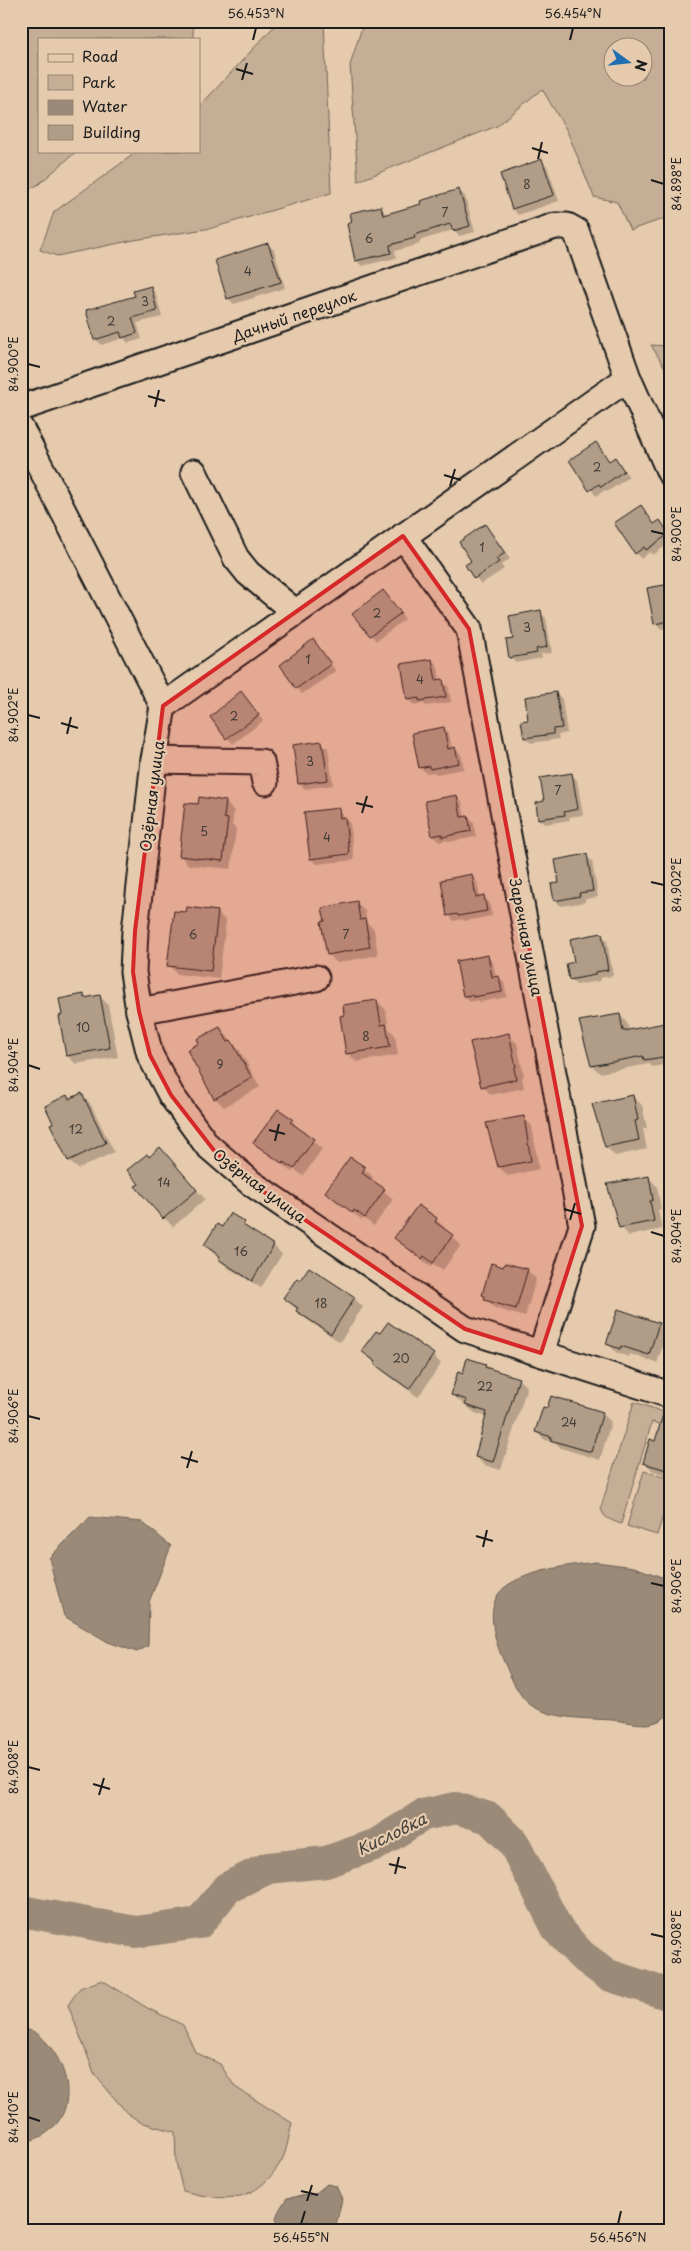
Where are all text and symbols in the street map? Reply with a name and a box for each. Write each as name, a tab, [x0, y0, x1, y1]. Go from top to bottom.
text: 56.453°N	[227, 4, 285, 22]
text: 56.454°N	[544, 4, 602, 22]
legend	[38, 38, 200, 152]
north arrow	[604, 38, 654, 88]
text: Road	[82, 44, 118, 67]
text: N	[629, 57, 653, 74]
text: Park	[82, 70, 116, 93]
text: Water	[82, 94, 127, 117]
text: Building	[82, 120, 141, 143]
text: 84.898°E	[667, 157, 685, 211]
house number: 8	[523, 175, 531, 193]
house number: 7	[442, 203, 449, 221]
house number: 6	[365, 229, 373, 247]
house number: 4	[244, 262, 252, 280]
street label: Дачный переулок	[228, 283, 359, 347]
house number: 3	[141, 292, 149, 310]
house number: 2	[107, 312, 115, 330]
text: 84.900°E	[4, 336, 22, 392]
house number: 2	[593, 458, 601, 476]
text: 84.900°E	[667, 506, 685, 562]
house number: 1	[479, 538, 485, 556]
house number: 2	[373, 604, 381, 622]
house number: 3	[523, 618, 531, 636]
house number: 1	[305, 650, 311, 668]
house number: 4	[416, 670, 424, 688]
text: 84.902°E	[4, 688, 22, 742]
house number: 2	[230, 707, 238, 725]
street label: Озёрная улица	[133, 738, 169, 853]
house number: 3	[306, 752, 314, 770]
house number: 7	[555, 781, 562, 799]
house number: 5	[200, 822, 208, 840]
house number: 4	[323, 828, 331, 846]
text: 84.902°E	[667, 858, 685, 912]
street label: Заречная улица	[504, 876, 550, 998]
house number: 6	[189, 925, 197, 943]
house number: 7	[343, 925, 350, 943]
house number: 10	[76, 1018, 90, 1036]
house number: 8	[362, 1027, 370, 1045]
text: 84.904°E	[4, 1038, 22, 1092]
house number: 9	[216, 1055, 224, 1073]
house number: 12	[69, 1120, 83, 1138]
street label: Озёрная улица	[208, 1142, 312, 1228]
house number: 14	[157, 1173, 171, 1191]
text: 84.904°E	[667, 1209, 685, 1263]
house number: 16	[234, 1242, 248, 1260]
house number: 18	[315, 1294, 327, 1312]
house number: 20	[392, 1349, 410, 1367]
house number: 22	[477, 1377, 493, 1395]
text: 84.906°E	[4, 1388, 22, 1444]
house number: 24	[561, 1413, 577, 1431]
text: 84.906°E	[667, 1558, 685, 1614]
text: 84.908°E	[4, 1740, 22, 1794]
water label: Кисловка	[352, 1805, 431, 1860]
text: 84.908°E	[667, 1910, 685, 1964]
text: 84.910°E	[4, 2091, 22, 2143]
text: 56.455°N	[273, 2228, 329, 2246]
text: 56.456°N	[589, 2228, 647, 2246]

